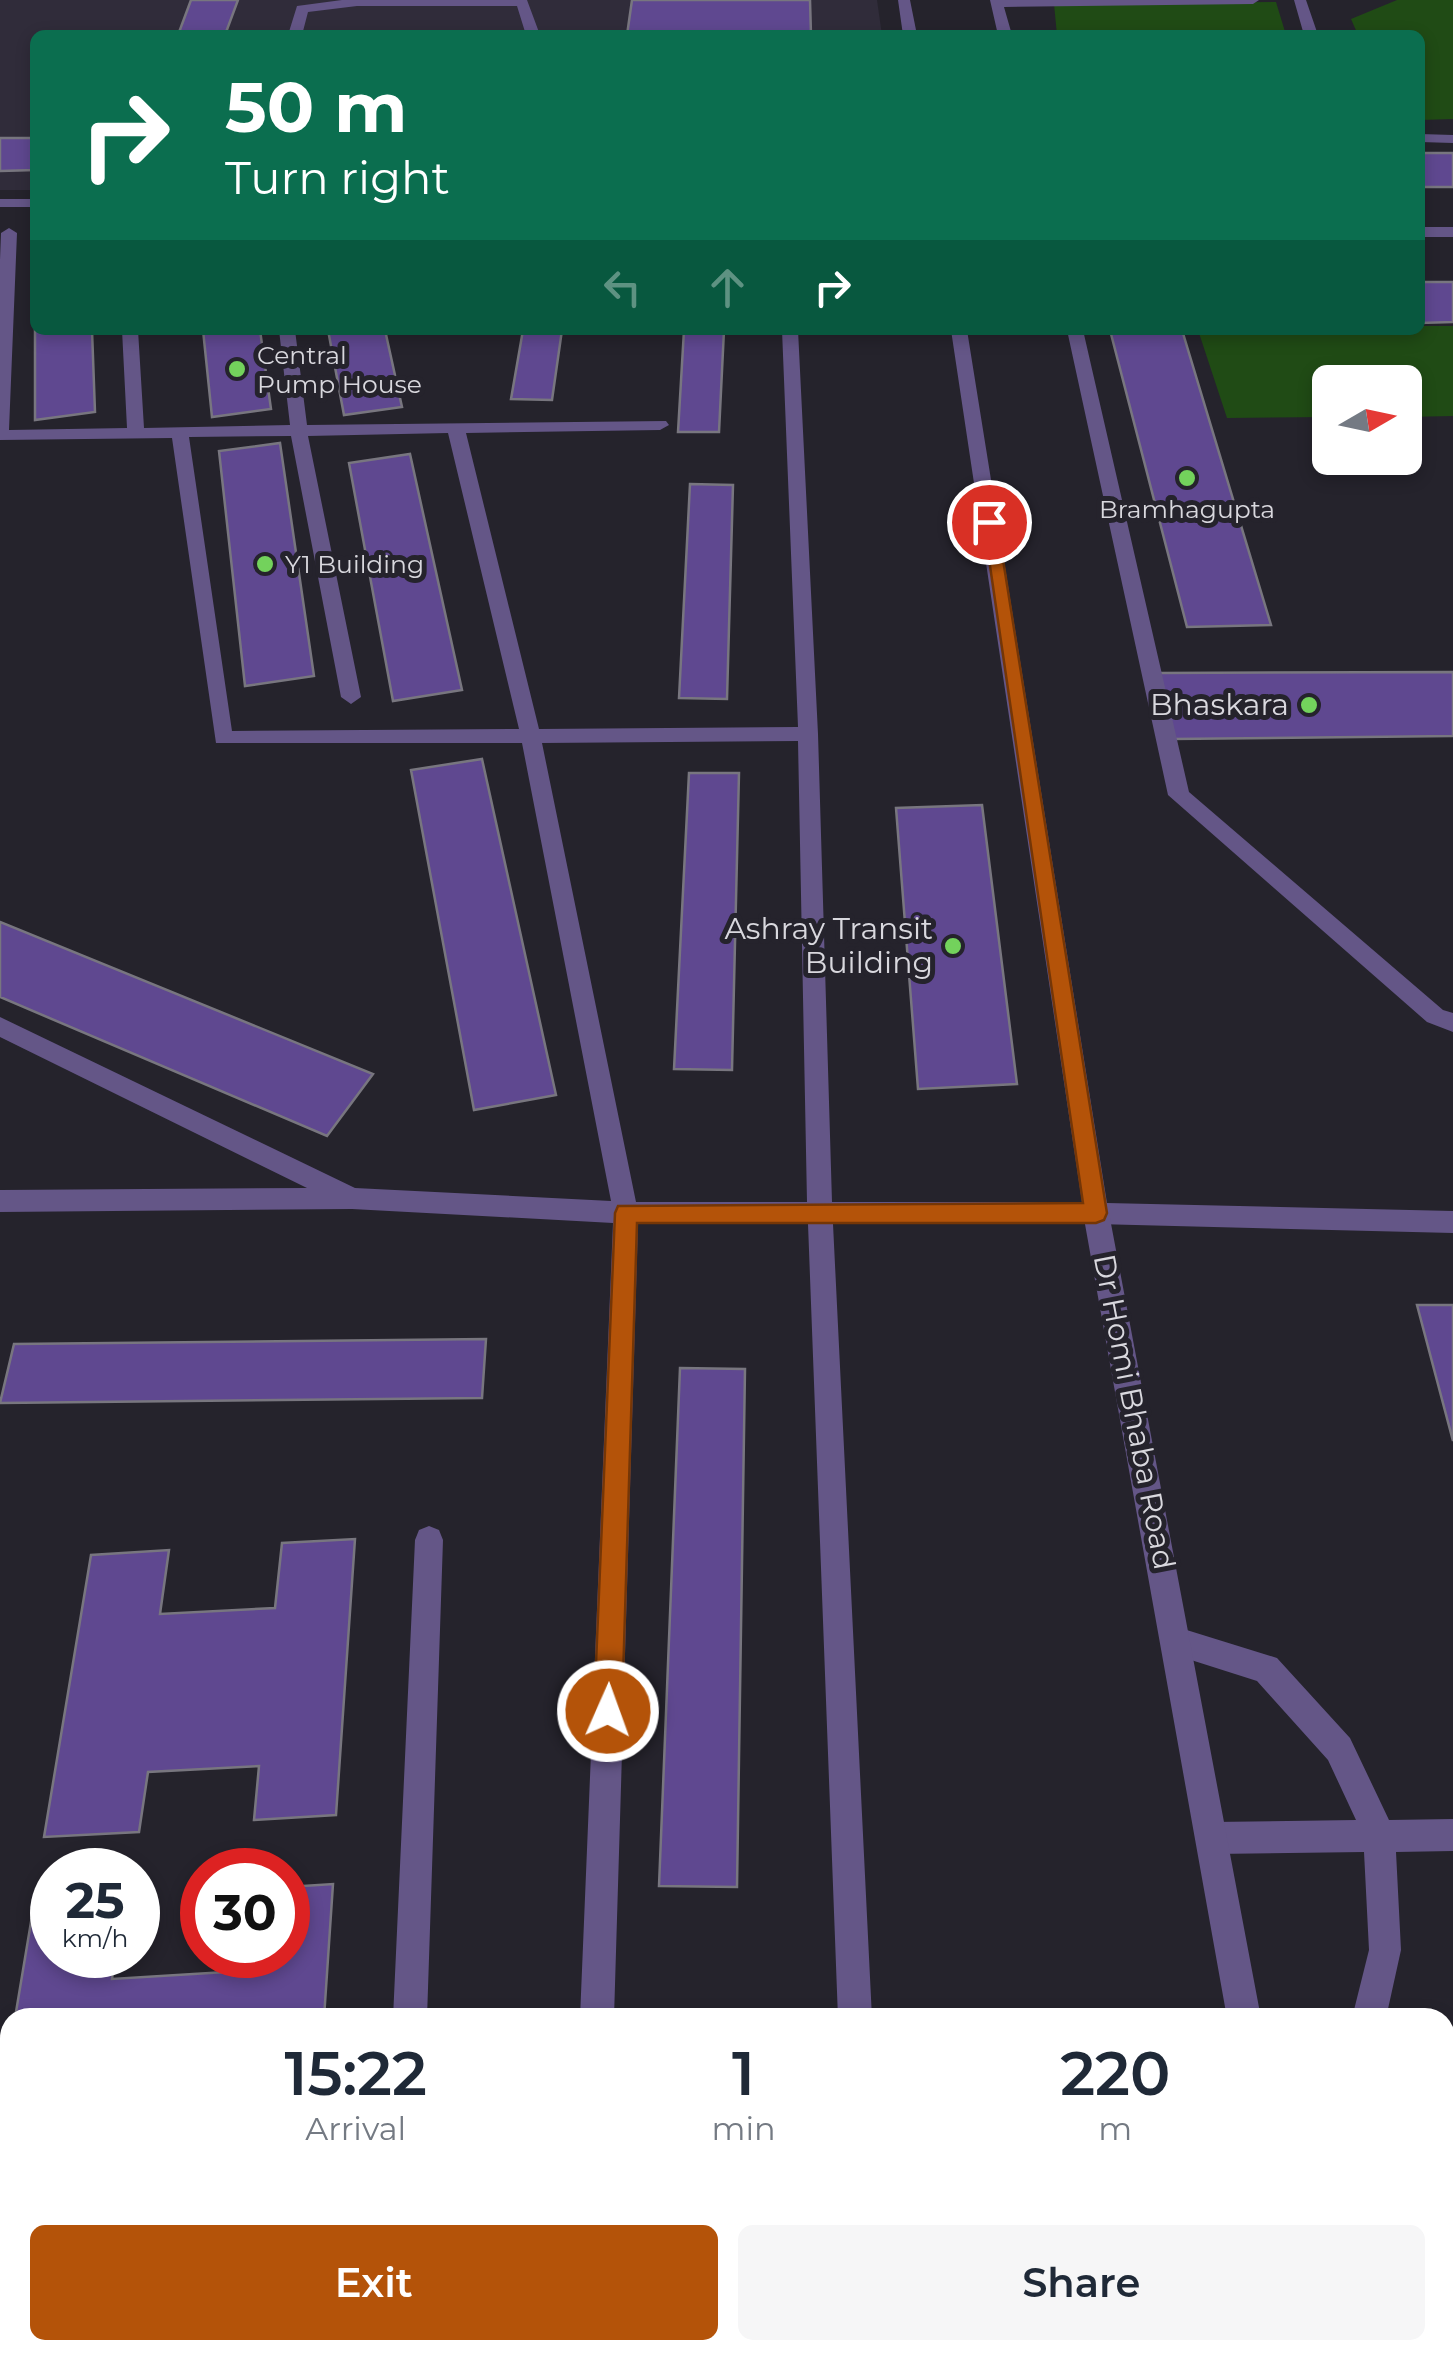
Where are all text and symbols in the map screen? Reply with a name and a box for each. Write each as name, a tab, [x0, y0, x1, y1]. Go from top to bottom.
text: 50 m	[225, 64, 407, 150]
icon: right	[60, 70, 190, 200]
text: Turn right	[225, 150, 450, 205]
icon: left	[595, 260, 650, 315]
icon: ahead	[700, 260, 755, 315]
icon: right	[805, 260, 860, 315]
place label: Central Pump House	[257, 340, 422, 399]
marker: Central Pump House	[226, 358, 248, 380]
north arrow	[1312, 365, 1422, 475]
map controls	[1312, 365, 1422, 475]
marker: Bramhagupta	[1176, 467, 1198, 489]
pin	[947, 480, 1032, 565]
place label: Bramhagupta	[1099, 494, 1275, 524]
icon: arrive	[962, 495, 1017, 550]
place label: Y1 Building	[285, 549, 424, 579]
marker: Y1 Building	[254, 553, 276, 575]
place label: Bhaskara	[1150, 686, 1289, 723]
marker: Bhaskara	[1298, 694, 1320, 716]
place label: Ashray Transit Building	[724, 910, 933, 981]
marker: Ashray Transit Building	[942, 935, 964, 957]
street label: Dr Homi Bhaba Road	[1086, 1251, 1183, 1573]
position arrow	[556, 1659, 660, 1763]
speed limit sign: 30	[180, 1848, 310, 1978]
text: 25	[65, 1870, 125, 1931]
text: km/h	[62, 1923, 128, 1953]
text: 15:22	[285, 2037, 427, 2110]
text: 1	[732, 2037, 755, 2110]
text: 220	[1060, 2037, 1170, 2110]
text: Arrival	[305, 2109, 406, 2148]
text: min	[711, 2109, 776, 2148]
text: m	[1098, 2109, 1132, 2148]
button: Exit	[30, 2225, 718, 2340]
button: Share	[738, 2225, 1425, 2340]

